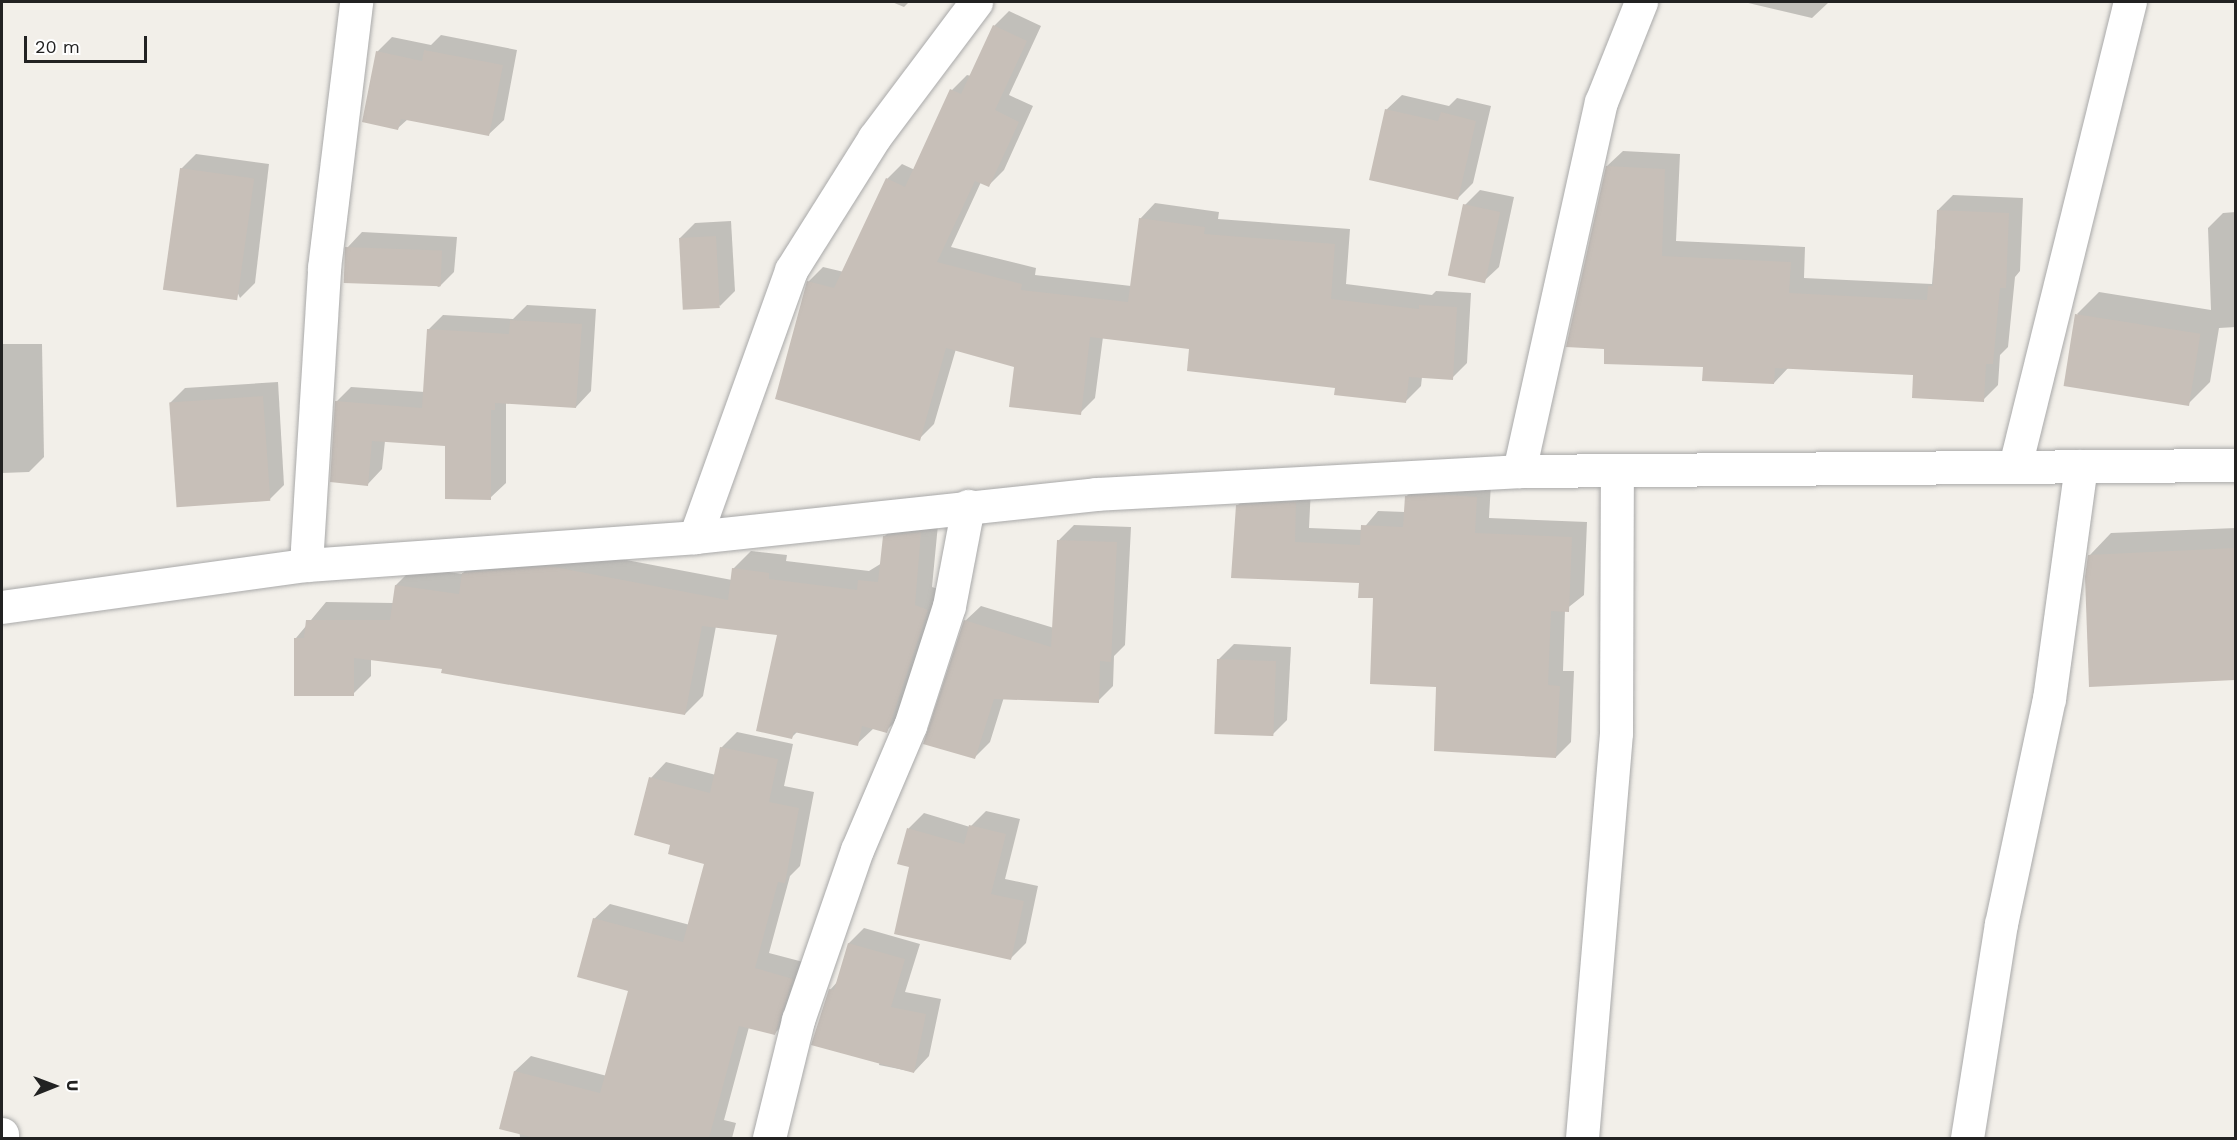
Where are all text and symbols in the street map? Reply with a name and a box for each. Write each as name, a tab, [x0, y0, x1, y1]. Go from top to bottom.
scale bar	[27, 24, 150, 62]
text: 20 m	[35, 36, 80, 57]
north arrow	[24, 1056, 84, 1116]
text: U	[63, 1080, 82, 1092]

